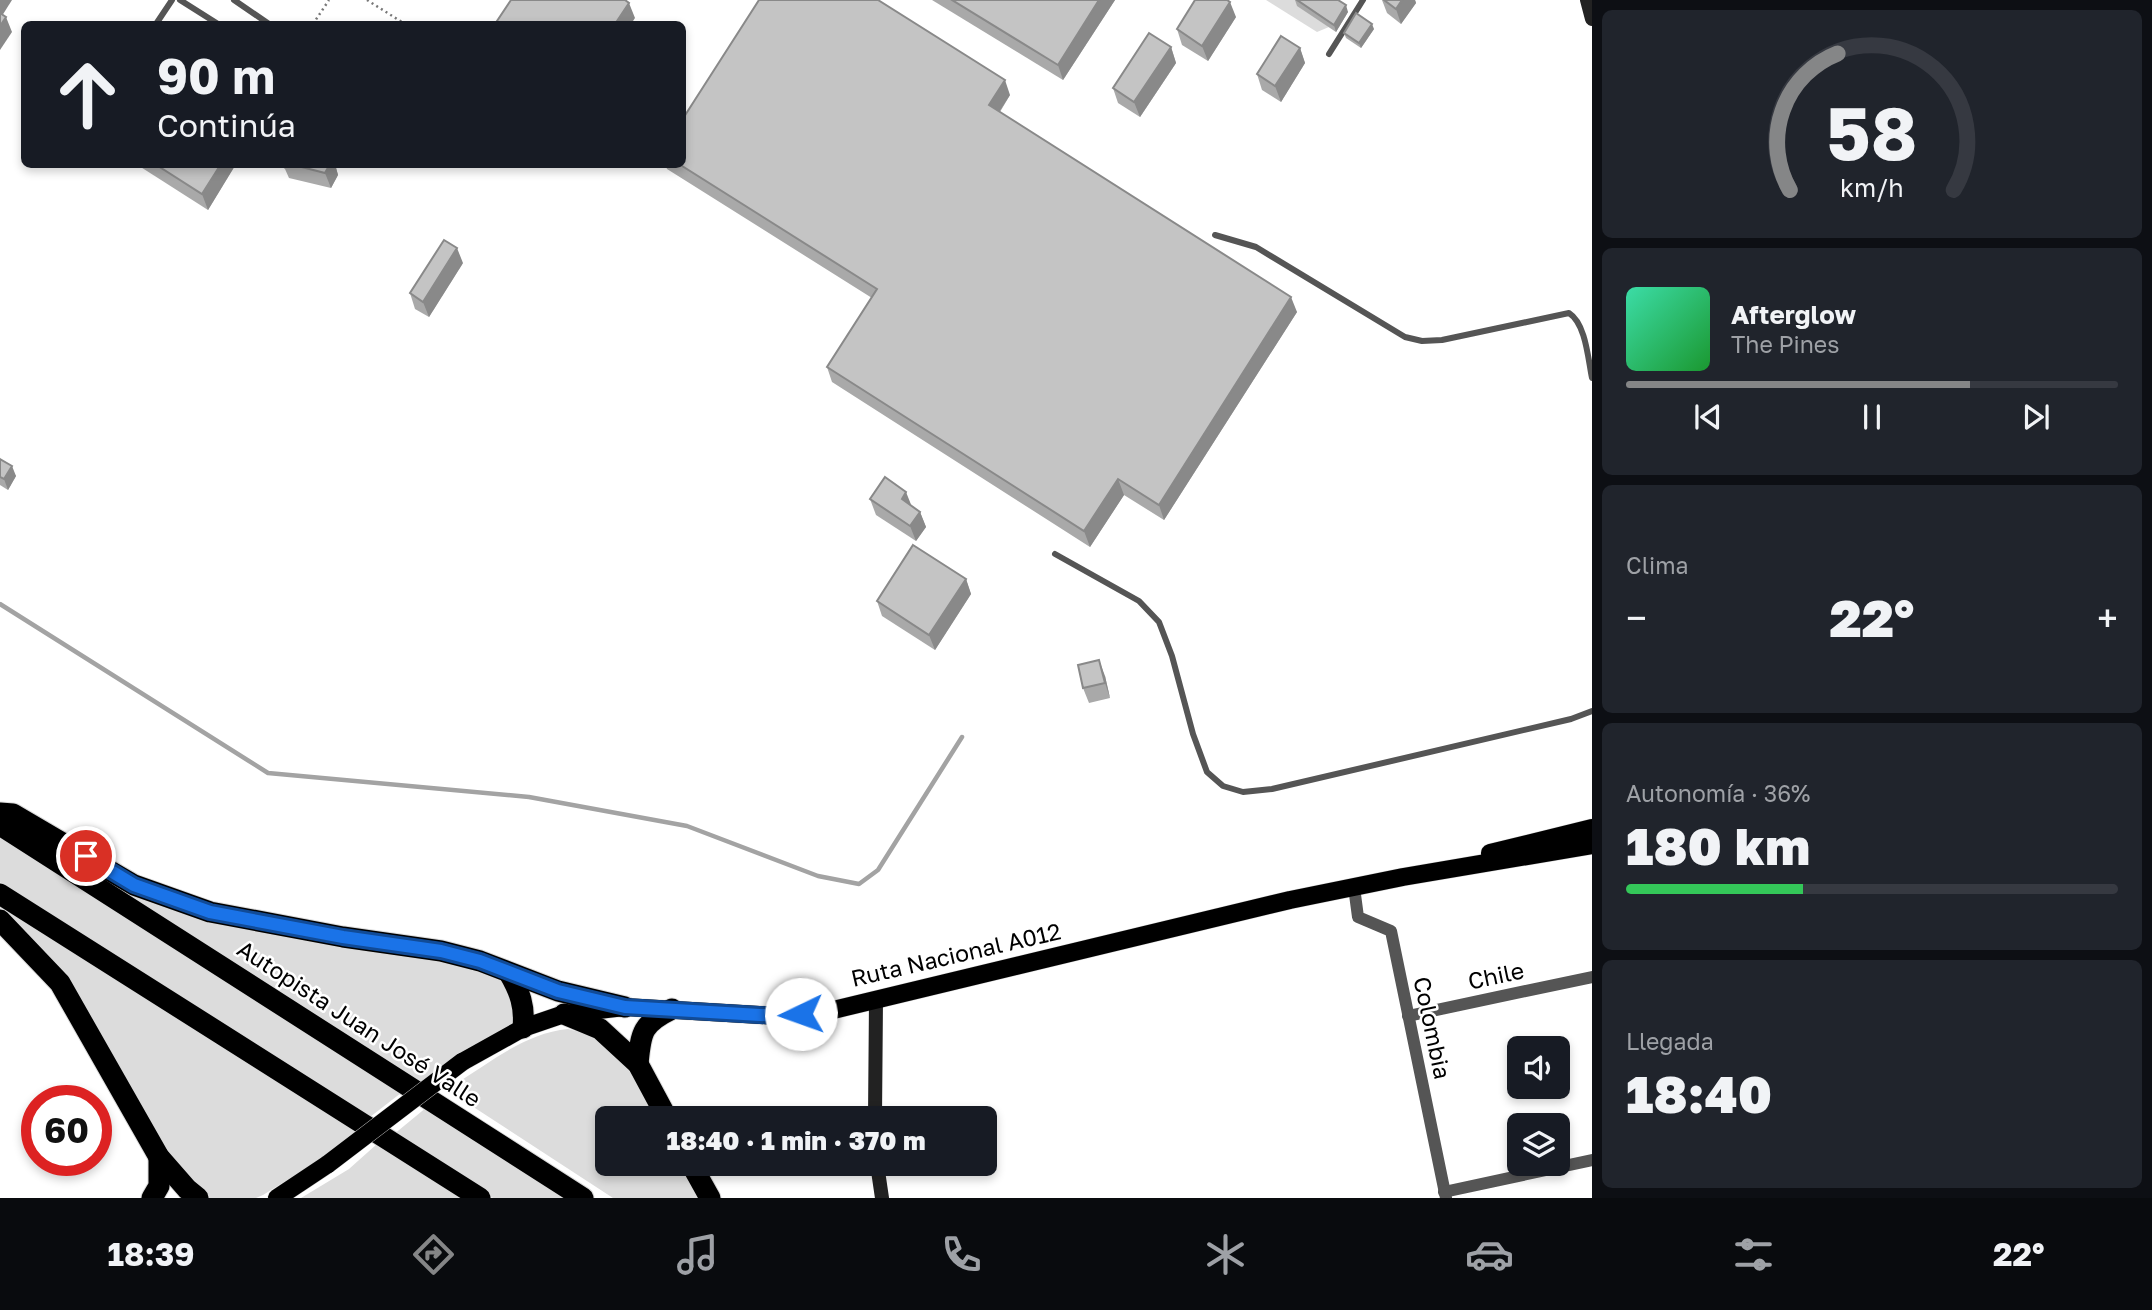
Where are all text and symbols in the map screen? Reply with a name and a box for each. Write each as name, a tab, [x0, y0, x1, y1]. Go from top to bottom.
text: 90 m	[157, 46, 275, 105]
icon: ahead	[42, 49, 133, 140]
text: 58	[1827, 89, 1918, 176]
text: Continúa	[157, 106, 296, 144]
text: km/h	[1840, 172, 1904, 203]
text: Afterglow	[1731, 299, 1856, 330]
text: The Pines	[1731, 330, 1839, 358]
icon: previous	[1689, 398, 1727, 436]
icon: pause	[1853, 398, 1891, 436]
icon: next	[2017, 398, 2055, 436]
text: Clima	[1626, 551, 1689, 579]
text: 22°	[1830, 586, 1914, 648]
text: −	[1626, 595, 1647, 640]
text: +	[2097, 595, 2118, 640]
text: Autonomía · 36%	[1626, 779, 1810, 807]
text: 180 km	[1626, 814, 1810, 876]
pin	[56, 826, 116, 886]
icon: arrive	[67, 837, 105, 875]
street label: Ruta Nacional A012	[848, 916, 1063, 992]
street label: Autopista Juan José Valle	[233, 934, 487, 1112]
street label: Chile	[1465, 955, 1526, 995]
street label: Colombia	[1408, 974, 1457, 1082]
position arrow	[764, 977, 838, 1051]
text: Llegada	[1626, 1027, 1714, 1055]
map controls	[1507, 1036, 1570, 1176]
button: sound	[1507, 1036, 1570, 1099]
text: 18:40	[1626, 1062, 1772, 1124]
speed limit sign: 60	[21, 1085, 112, 1176]
button: layers	[1507, 1113, 1570, 1176]
text: 18:40 · 1 min · 370 m	[666, 1125, 926, 1156]
icon: directions	[409, 1230, 458, 1279]
icon: music	[673, 1230, 722, 1279]
icon: phone	[937, 1230, 986, 1279]
icon: climate	[1201, 1230, 1250, 1279]
icon: car	[1465, 1230, 1514, 1279]
icon: filters	[1729, 1230, 1778, 1279]
text: 18:39	[107, 1235, 195, 1273]
text: 22°	[1993, 1235, 2044, 1273]

